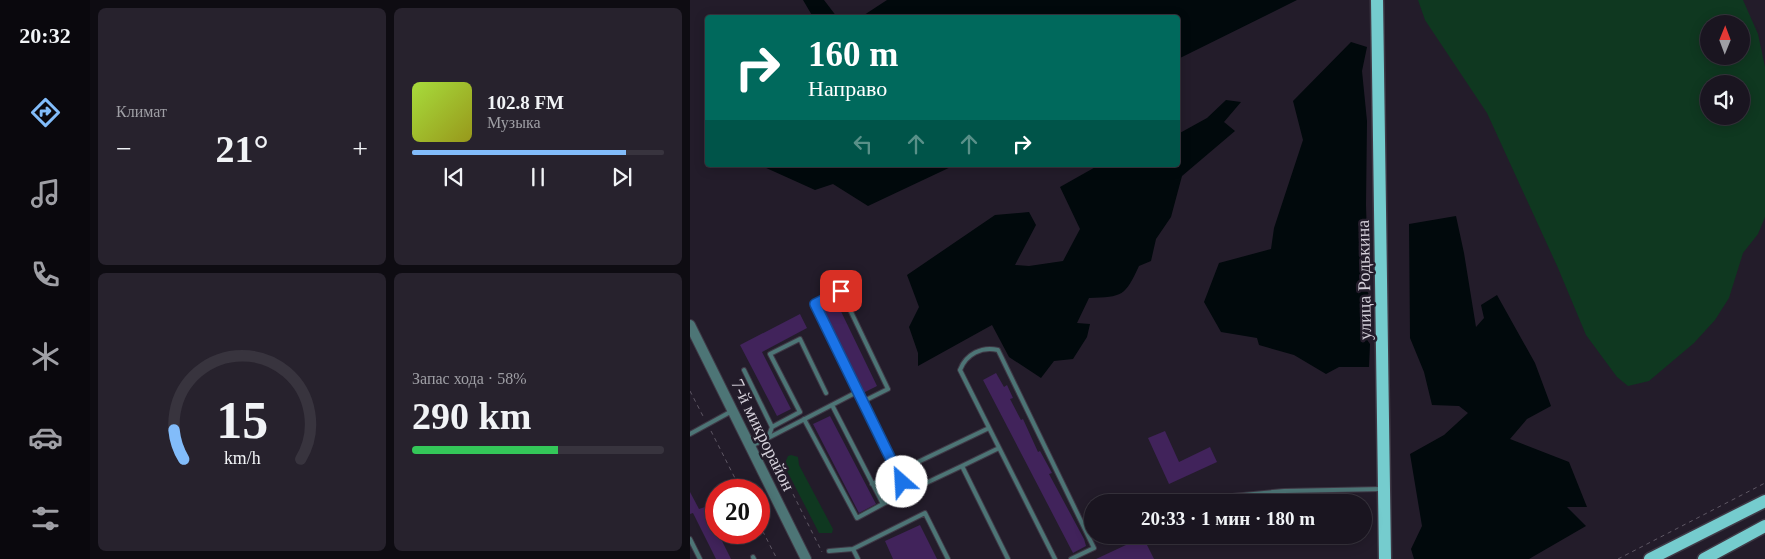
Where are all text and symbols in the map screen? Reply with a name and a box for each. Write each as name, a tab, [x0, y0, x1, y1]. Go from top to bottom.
north arrow	[1700, 15, 1750, 65]
map controls	[1700, 15, 1750, 125]
text: 20:32	[19, 23, 71, 48]
icon: right	[725, 35, 790, 100]
text: 160 m	[808, 35, 898, 74]
button: sound	[1700, 75, 1750, 125]
text: Направо	[808, 76, 887, 101]
text: 102.8 FM	[487, 92, 564, 113]
icon: directions	[28, 95, 63, 130]
text: Климат	[116, 103, 167, 120]
text: Музыка	[487, 114, 541, 131]
text: 21°	[215, 128, 269, 170]
icon: left	[849, 130, 877, 158]
icon: ahead	[902, 130, 930, 158]
icon: ahead	[955, 130, 983, 158]
icon: right	[1008, 130, 1036, 158]
text: −	[116, 133, 132, 164]
text: +	[352, 133, 368, 164]
icon: previous	[440, 163, 468, 191]
icon: pause	[524, 163, 552, 191]
icon: next	[608, 163, 636, 191]
icon: music	[28, 176, 63, 211]
street label: улица Родькина	[1353, 220, 1375, 340]
icon: phone	[28, 257, 63, 292]
pin	[820, 270, 862, 312]
icon: arrive	[827, 277, 855, 305]
icon: climate	[28, 339, 63, 374]
text: Запас хода · 58%	[412, 370, 527, 387]
street label: 7-й микрорайон	[727, 376, 799, 495]
text: 15	[216, 392, 268, 449]
text: 290 km	[412, 395, 531, 437]
icon: car	[28, 420, 63, 455]
text: km/h	[224, 448, 260, 468]
position arrow	[875, 455, 927, 507]
speed limit sign: 20	[705, 479, 770, 544]
icon: filters	[28, 501, 63, 536]
text: 20:33 · 1 мин · 180 m	[1141, 508, 1315, 529]

